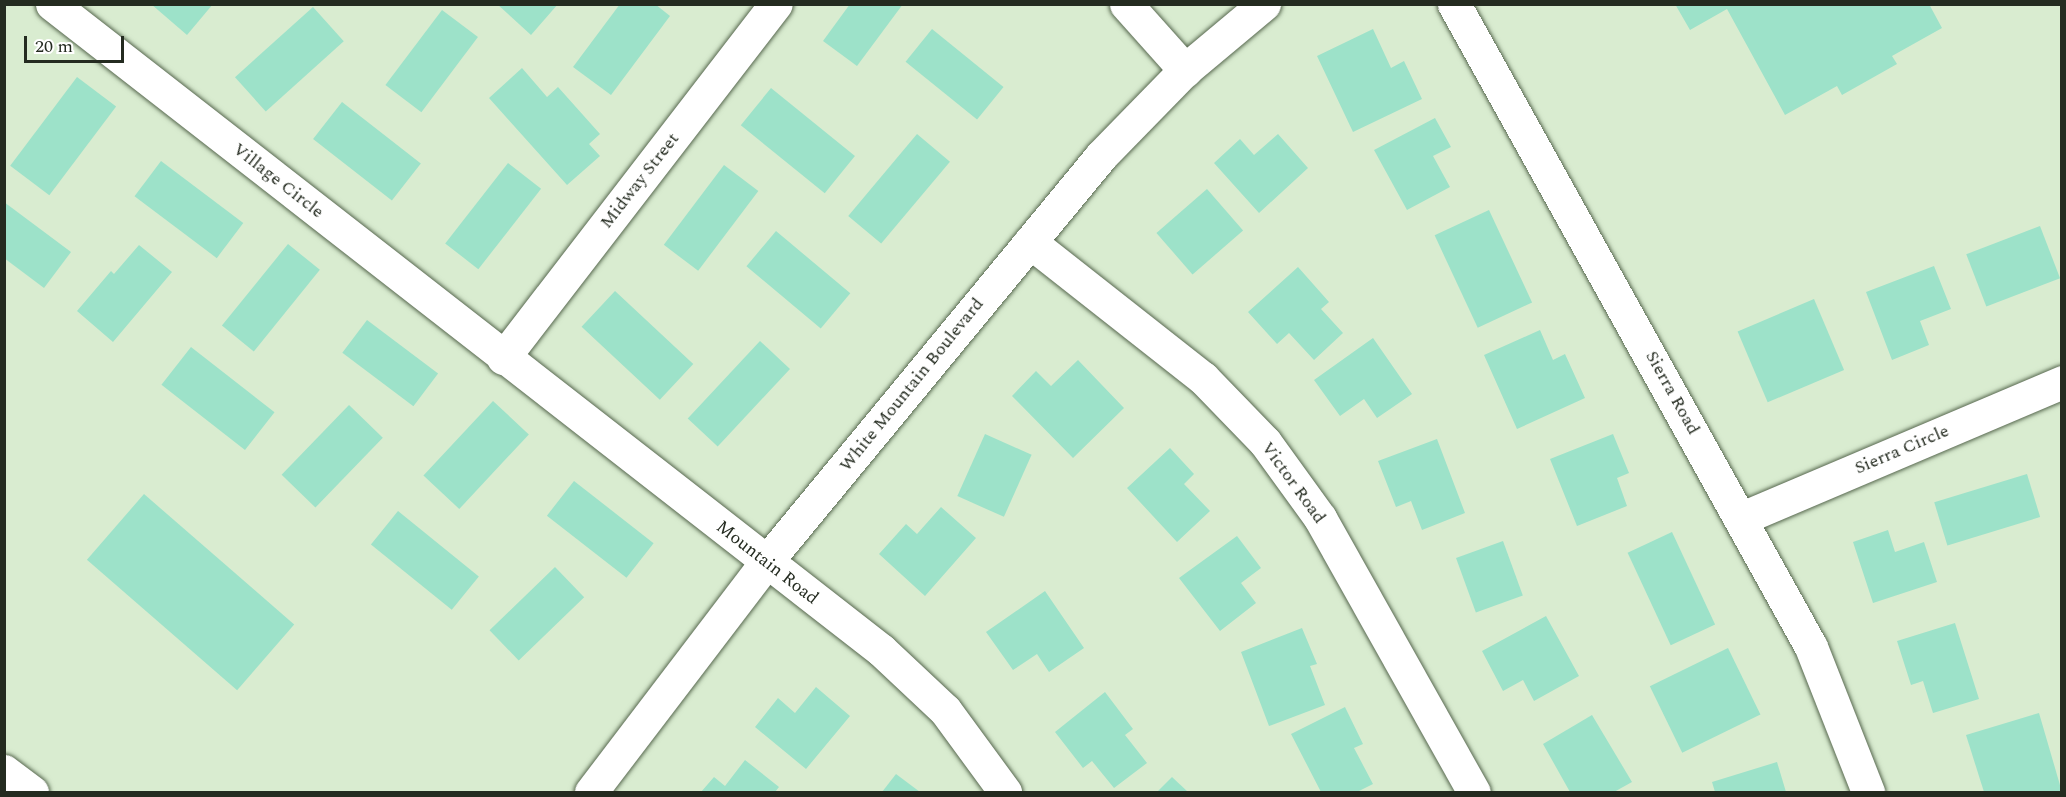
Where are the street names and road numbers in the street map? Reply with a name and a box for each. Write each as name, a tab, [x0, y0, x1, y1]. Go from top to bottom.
street label: Midway Street	[596, 129, 684, 233]
street label: Village Circle	[228, 139, 328, 223]
street label: White Mountain Boulevard	[835, 294, 989, 476]
street label: Sierra Road	[1640, 347, 1704, 439]
street label: Sierra Circle	[1852, 420, 1952, 480]
street label: Victor Road	[1256, 438, 1330, 528]
street label: Mountain Road	[712, 516, 822, 610]

